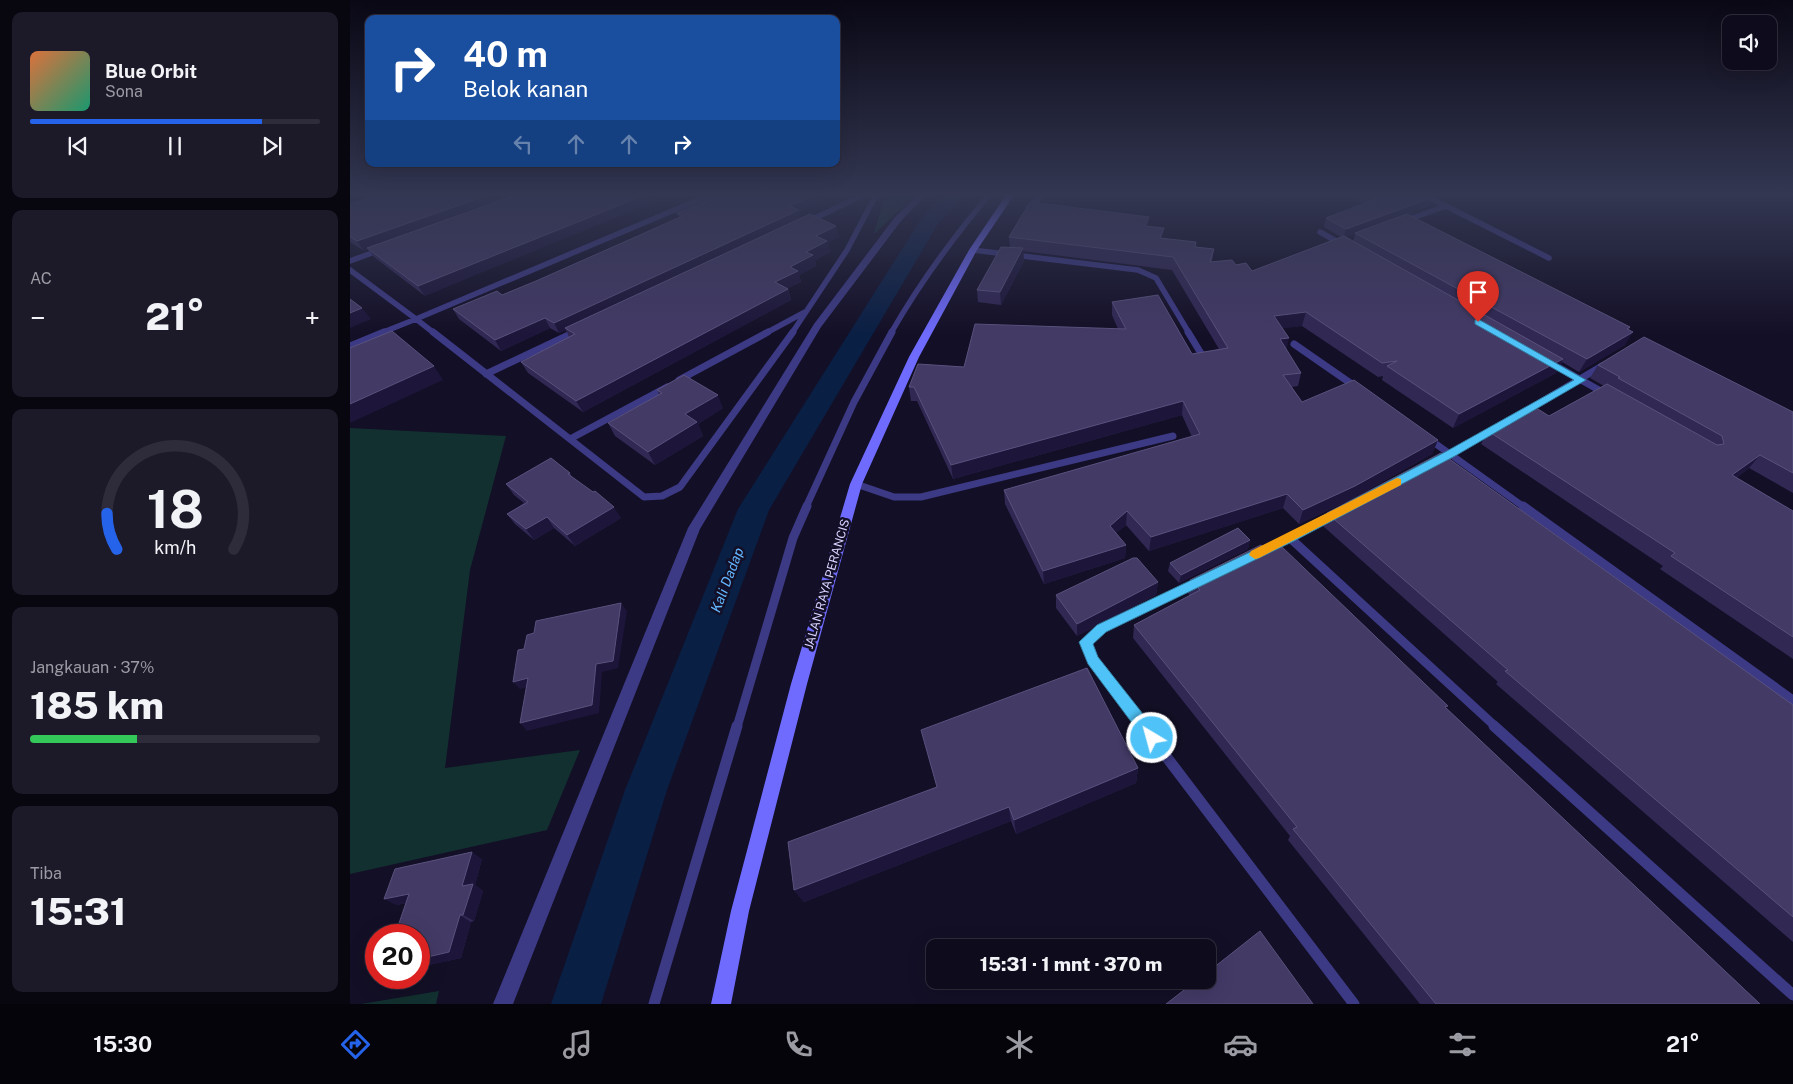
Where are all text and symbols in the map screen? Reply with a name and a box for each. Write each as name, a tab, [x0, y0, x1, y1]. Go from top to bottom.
map controls	[1722, 15, 1777, 70]
button: sound	[1722, 15, 1777, 70]
text: 40 m	[463, 34, 548, 75]
icon: right	[380, 35, 445, 100]
text: Blue Orbit	[105, 60, 197, 82]
text: Belok kanan	[463, 76, 588, 102]
text: Sona	[105, 82, 143, 101]
icon: left	[509, 130, 537, 158]
icon: ahead	[562, 130, 590, 158]
icon: ahead	[615, 130, 643, 158]
icon: right	[668, 130, 696, 158]
icon: previous	[64, 132, 92, 160]
icon: pause	[161, 132, 189, 160]
icon: next	[258, 132, 286, 160]
text: AC	[30, 269, 52, 288]
pin	[1457, 271, 1499, 322]
icon: arrive	[1464, 278, 1492, 306]
text: 21°	[145, 294, 205, 339]
text: −	[30, 301, 46, 334]
text: +	[304, 301, 320, 334]
text: 18	[146, 479, 204, 540]
street label: JALAN RAYA PERANCIS	[802, 517, 852, 651]
text: km/h	[154, 537, 196, 558]
water label: Kali Dadap	[707, 545, 747, 615]
text: Jangkauan · 37%	[30, 658, 154, 677]
text: 185 km	[30, 683, 164, 728]
position arrow	[1125, 711, 1177, 763]
text: Tiba	[30, 864, 62, 883]
text: 15:31	[30, 889, 126, 934]
speed limit sign: 20	[365, 924, 430, 989]
text: 15:31 · 1 mnt · 370 m	[980, 953, 1162, 975]
icon: directions	[338, 1027, 373, 1062]
icon: music	[560, 1027, 595, 1062]
icon: phone	[781, 1027, 816, 1062]
icon: climate	[1002, 1027, 1037, 1062]
icon: car	[1223, 1027, 1258, 1062]
icon: filters	[1445, 1027, 1480, 1062]
text: 15:30	[93, 1031, 152, 1057]
text: 21°	[1666, 1031, 1700, 1057]

